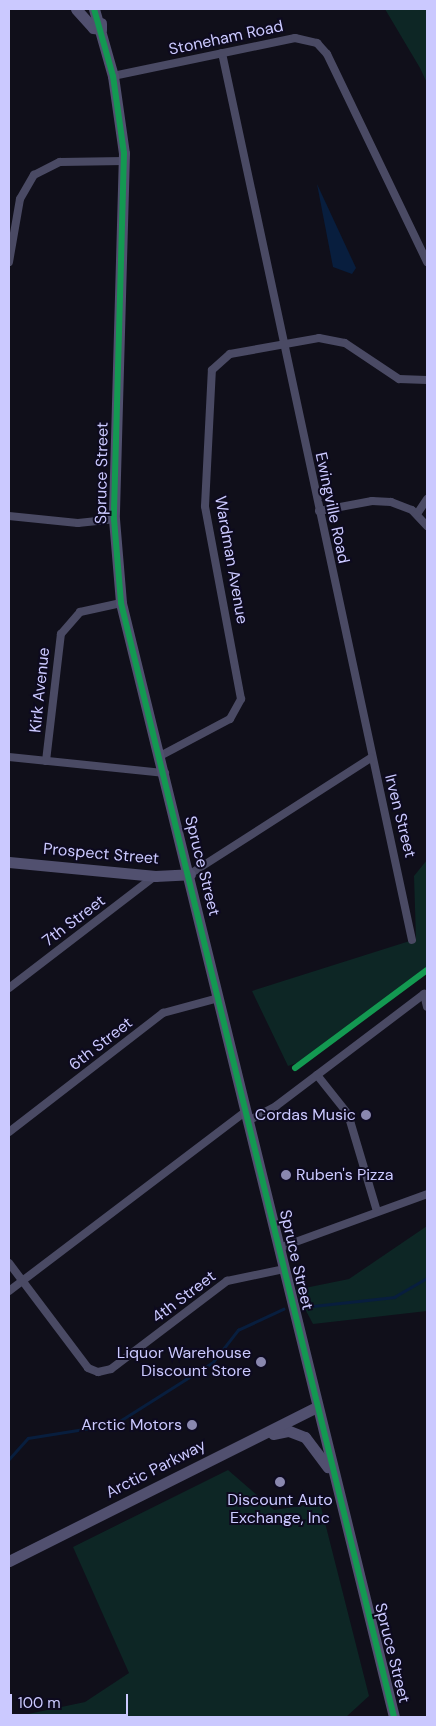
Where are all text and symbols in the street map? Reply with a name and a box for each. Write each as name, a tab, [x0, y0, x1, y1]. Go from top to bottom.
street label: Stoneham Road	[167, 16, 285, 60]
street label: Spruce Street	[92, 422, 112, 524]
street label: Ewingville Road	[311, 451, 353, 565]
street label: Wardman Avenue	[210, 494, 252, 626]
street label: Kirk Avenue	[26, 646, 54, 734]
street label: Irven Street	[380, 772, 420, 860]
street label: Spruce Street	[180, 814, 224, 918]
street label: Prospect Street	[42, 839, 160, 869]
street label: 7th Street	[39, 891, 109, 951]
street label: 6th Street	[65, 1013, 137, 1075]
place label: Cordas Music	[255, 1105, 356, 1125]
marker: Cordas Music	[360, 1109, 372, 1121]
place label: Ruben's Pizza	[296, 1165, 393, 1185]
marker: Ruben's Pizza	[280, 1169, 292, 1181]
street label: Spruce Street	[275, 1208, 317, 1312]
street label: 4th Street	[148, 1267, 220, 1327]
place label: Liquor Warehouse Discount Store	[117, 1343, 251, 1381]
marker: Liquor Warehouse Discount Store	[255, 1356, 267, 1368]
place label: Arctic Motors	[81, 1415, 182, 1435]
marker: Arctic Motors	[186, 1419, 198, 1431]
street label: Arctic Parkway	[103, 1436, 209, 1502]
marker: Discount Auto Exchange, Inc	[274, 1476, 286, 1488]
place label: Discount Auto Exchange, Inc	[227, 1490, 333, 1528]
street label: Spruce Street	[370, 1601, 414, 1705]
scale bar	[12, 1684, 130, 1716]
text: 100 m	[18, 1693, 61, 1713]

